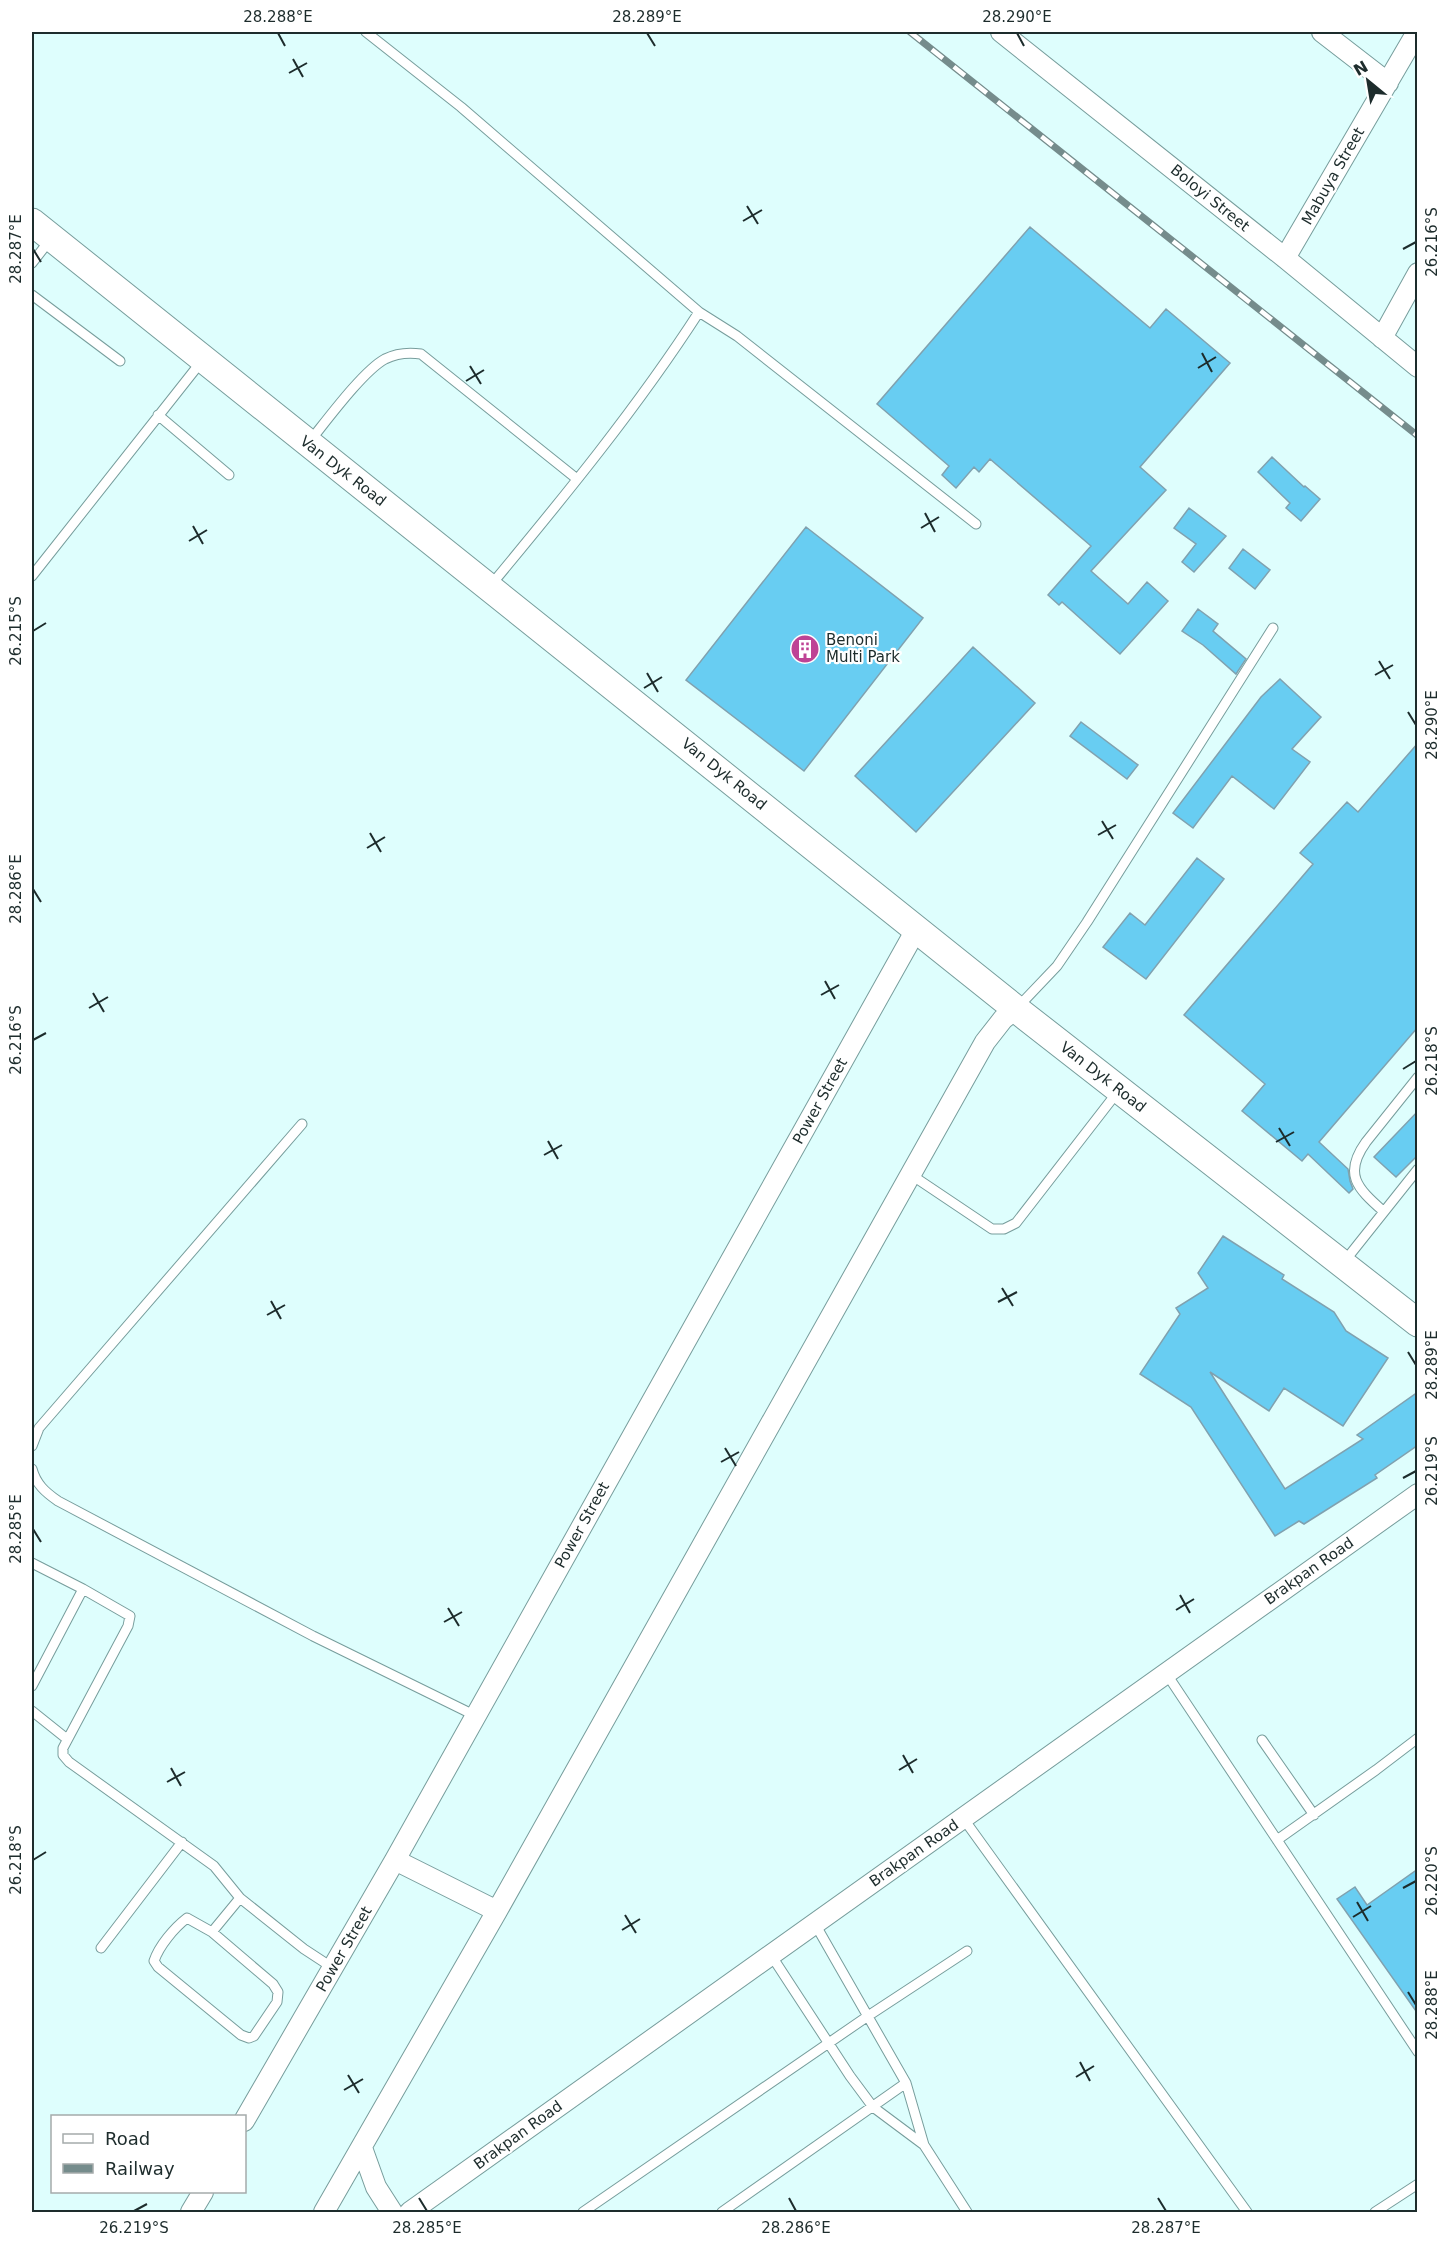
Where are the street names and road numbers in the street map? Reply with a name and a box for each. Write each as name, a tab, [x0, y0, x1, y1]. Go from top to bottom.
street label: Mabuya Street	[1298, 124, 1368, 228]
street label: Boloyi Street	[1167, 161, 1253, 235]
street label: Van Dyk Road	[296, 432, 390, 510]
street label: Van Dyk Road	[678, 734, 770, 814]
street label: Van Dyk Road	[1056, 1038, 1150, 1116]
street label: Power Street	[789, 1055, 851, 1147]
street label: Power Street	[551, 1479, 613, 1571]
street label: Brakpan Road	[1261, 1534, 1357, 1608]
street label: Brakpan Road	[866, 1816, 962, 1890]
street label: Power Street	[312, 1903, 376, 1995]
street label: Brakpan Road	[470, 2097, 566, 2173]

